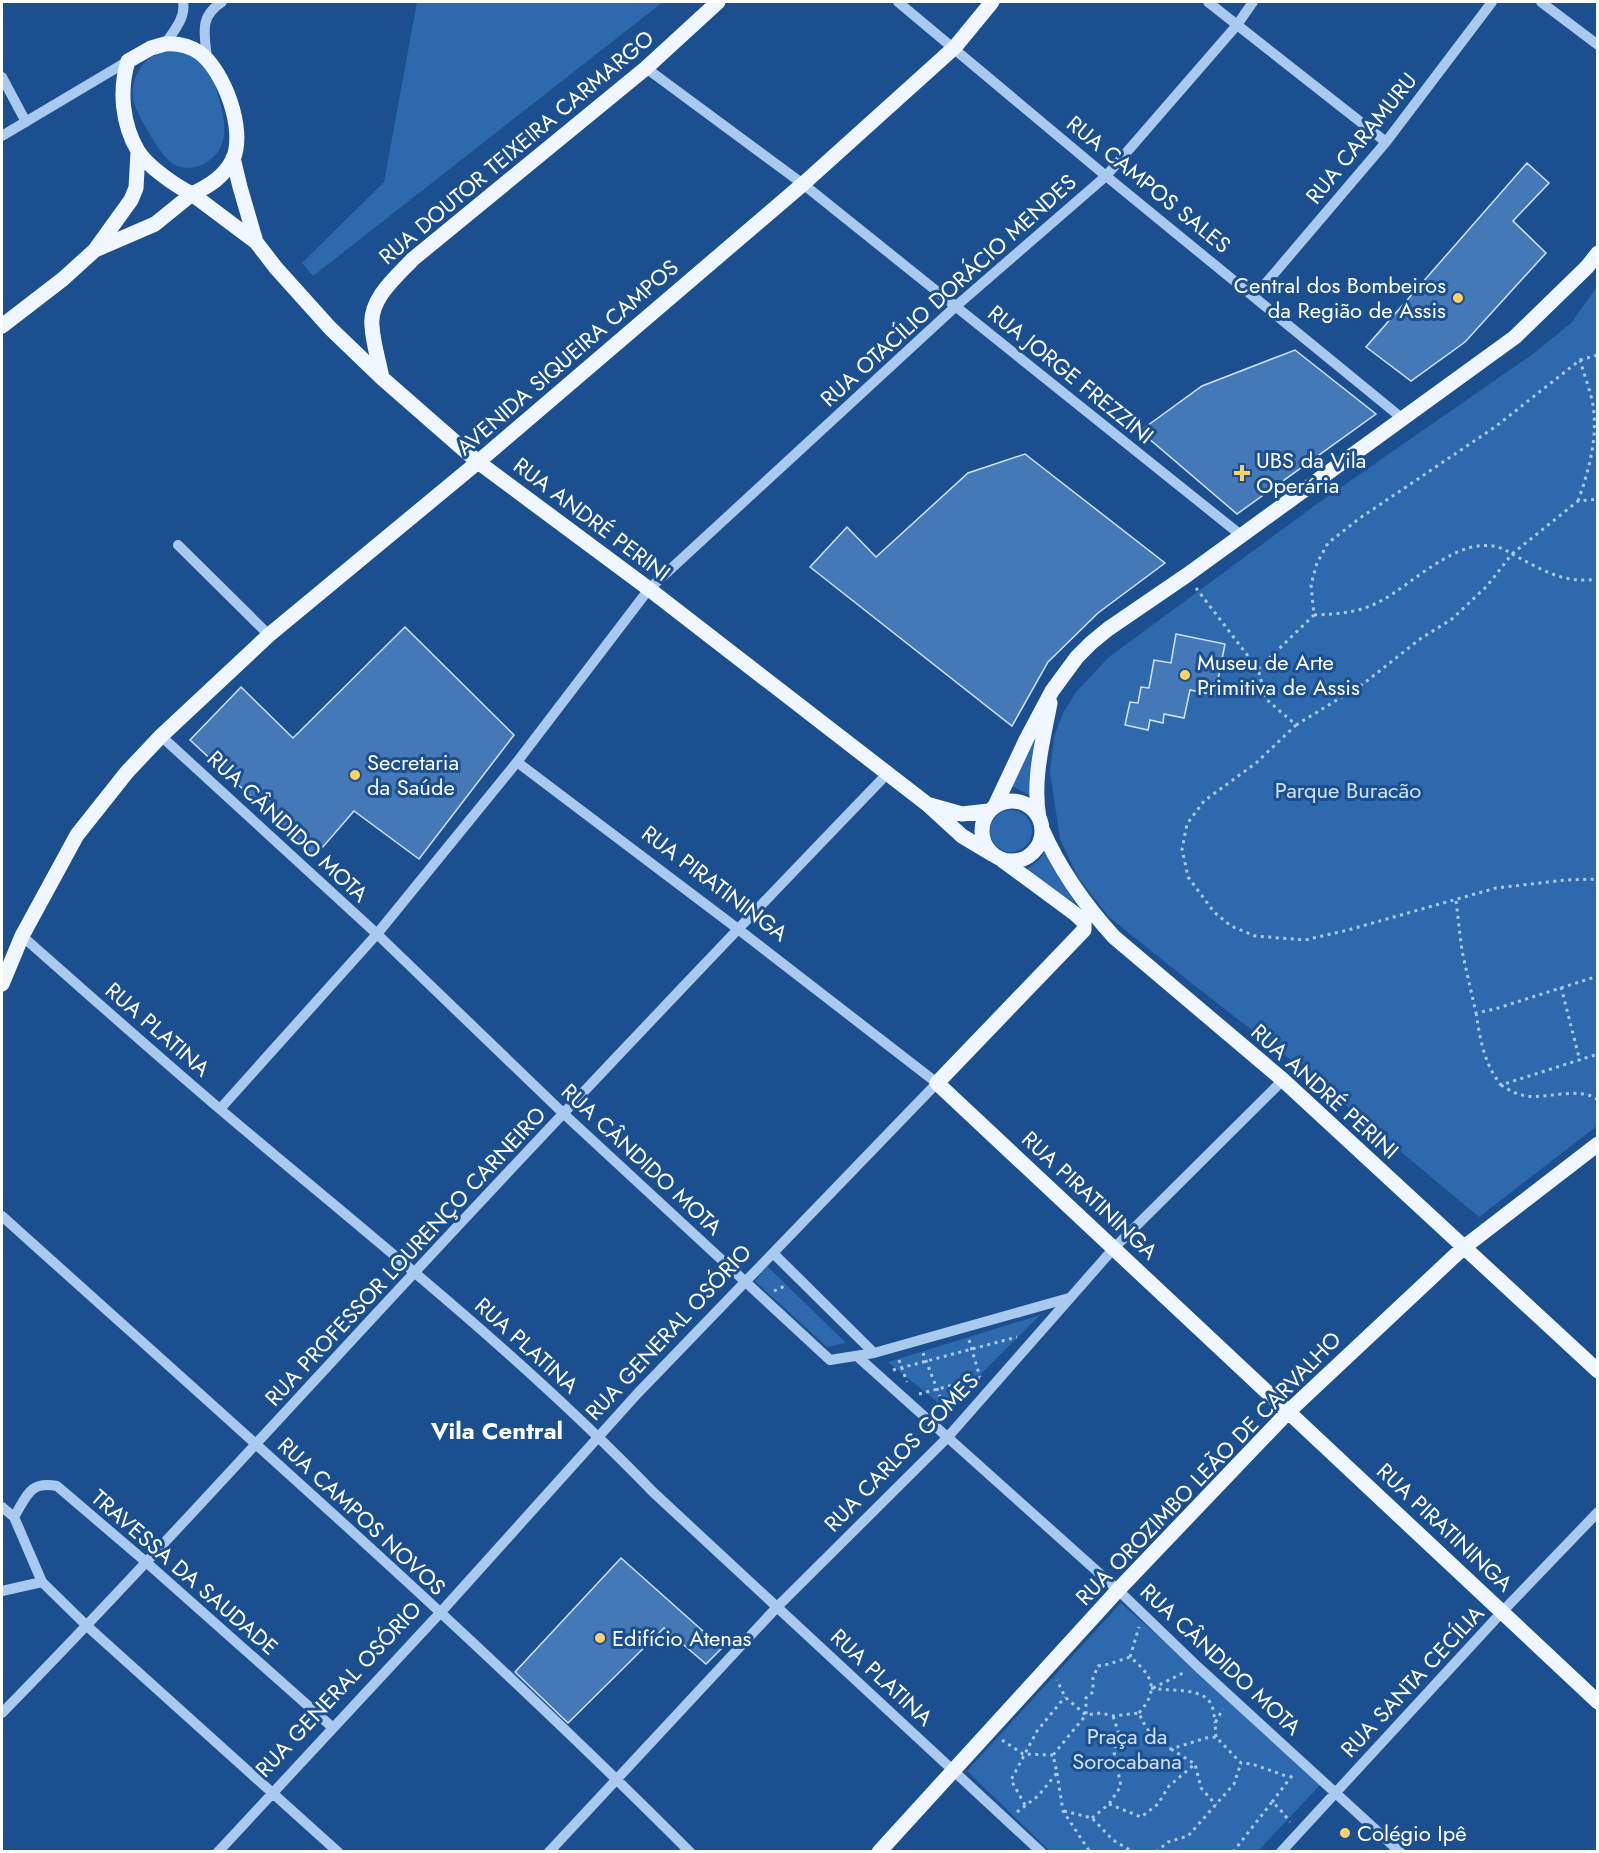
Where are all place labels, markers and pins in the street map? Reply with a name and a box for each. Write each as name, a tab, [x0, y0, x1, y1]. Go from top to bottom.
place label: Central dos Bombeiros da Região de Assis	[1234, 269, 1446, 326]
marker: Central dos Bombeiros da Região de Assis	[1451, 291, 1465, 305]
place label: UBS da Vila Operária	[1256, 444, 1366, 501]
marker: UBS da Vila Operária	[1233, 464, 1251, 482]
place label: Museu de Arte Primitiva de Assis	[1197, 646, 1360, 703]
marker: Museu de Arte Primitiva de Assis	[1178, 668, 1192, 682]
place label: Secretaria da Saúde	[367, 746, 459, 803]
marker: Secretaria da Saúde	[348, 768, 362, 782]
place label: Edifício Atenas	[612, 1622, 751, 1654]
marker: Edifício Atenas	[593, 1631, 607, 1645]
place label: Colégio Ipê	[1357, 1817, 1467, 1849]
marker: Colégio Ipê	[1338, 1826, 1352, 1840]

